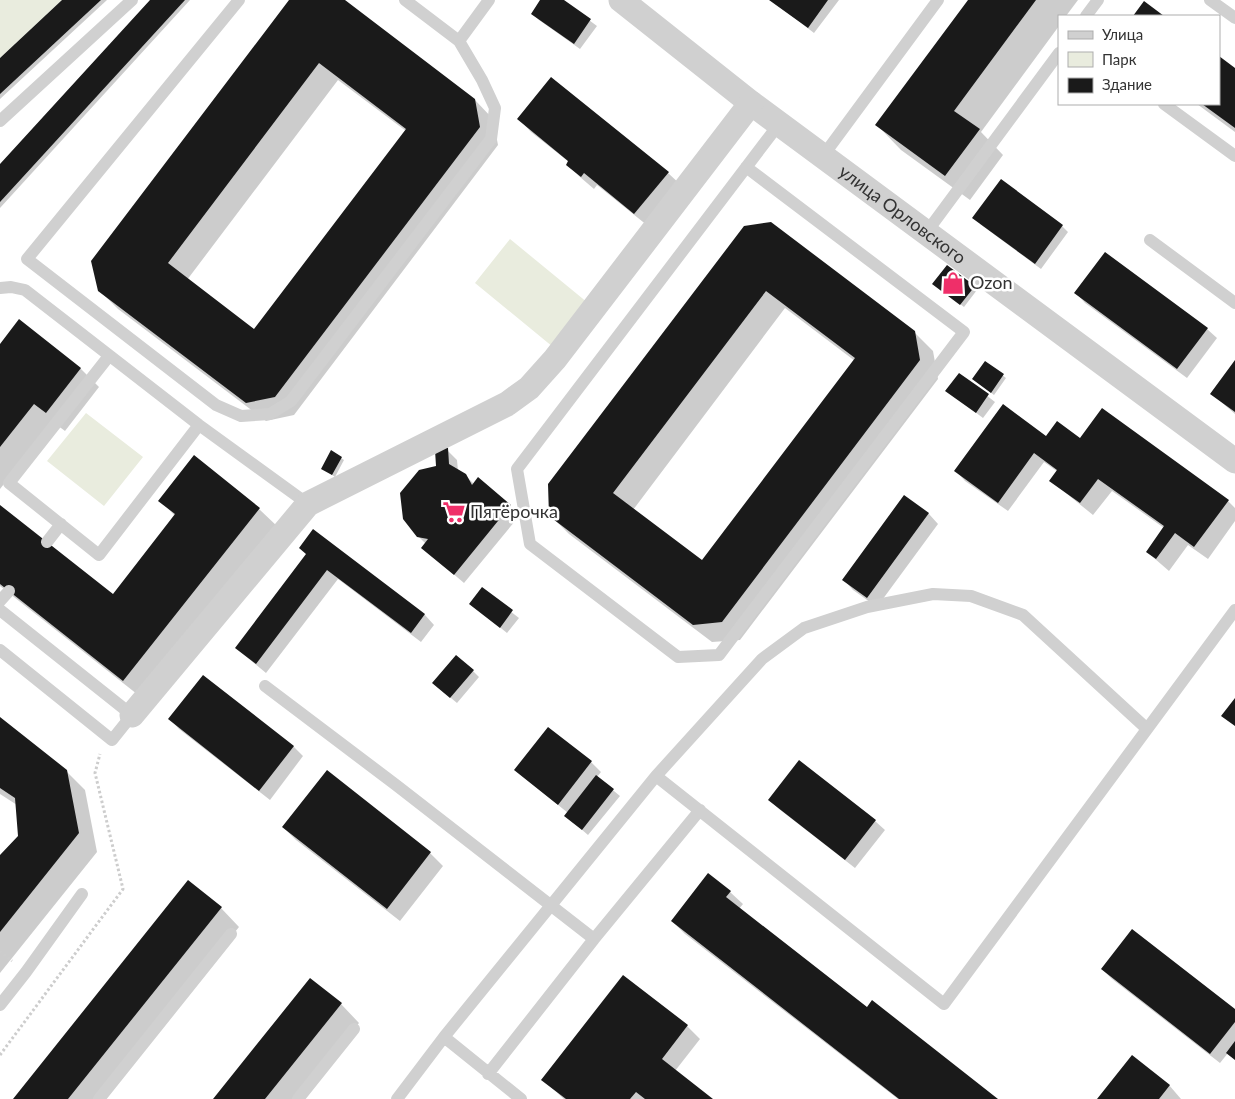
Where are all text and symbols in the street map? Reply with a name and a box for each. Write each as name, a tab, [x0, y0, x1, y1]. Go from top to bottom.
legend	[1058, 15, 1220, 105]
text: Улица	[1102, 25, 1143, 43]
text: Парк	[1102, 50, 1137, 68]
text: Здание	[1102, 75, 1152, 93]
street label: улица Орловского	[835, 160, 971, 268]
shop icon: Ozon	[940, 270, 966, 296]
place label: Ozon	[970, 271, 1012, 293]
supermarket icon: Пятёрочка	[441, 499, 467, 525]
place label: Пятёрочка	[470, 500, 558, 522]

